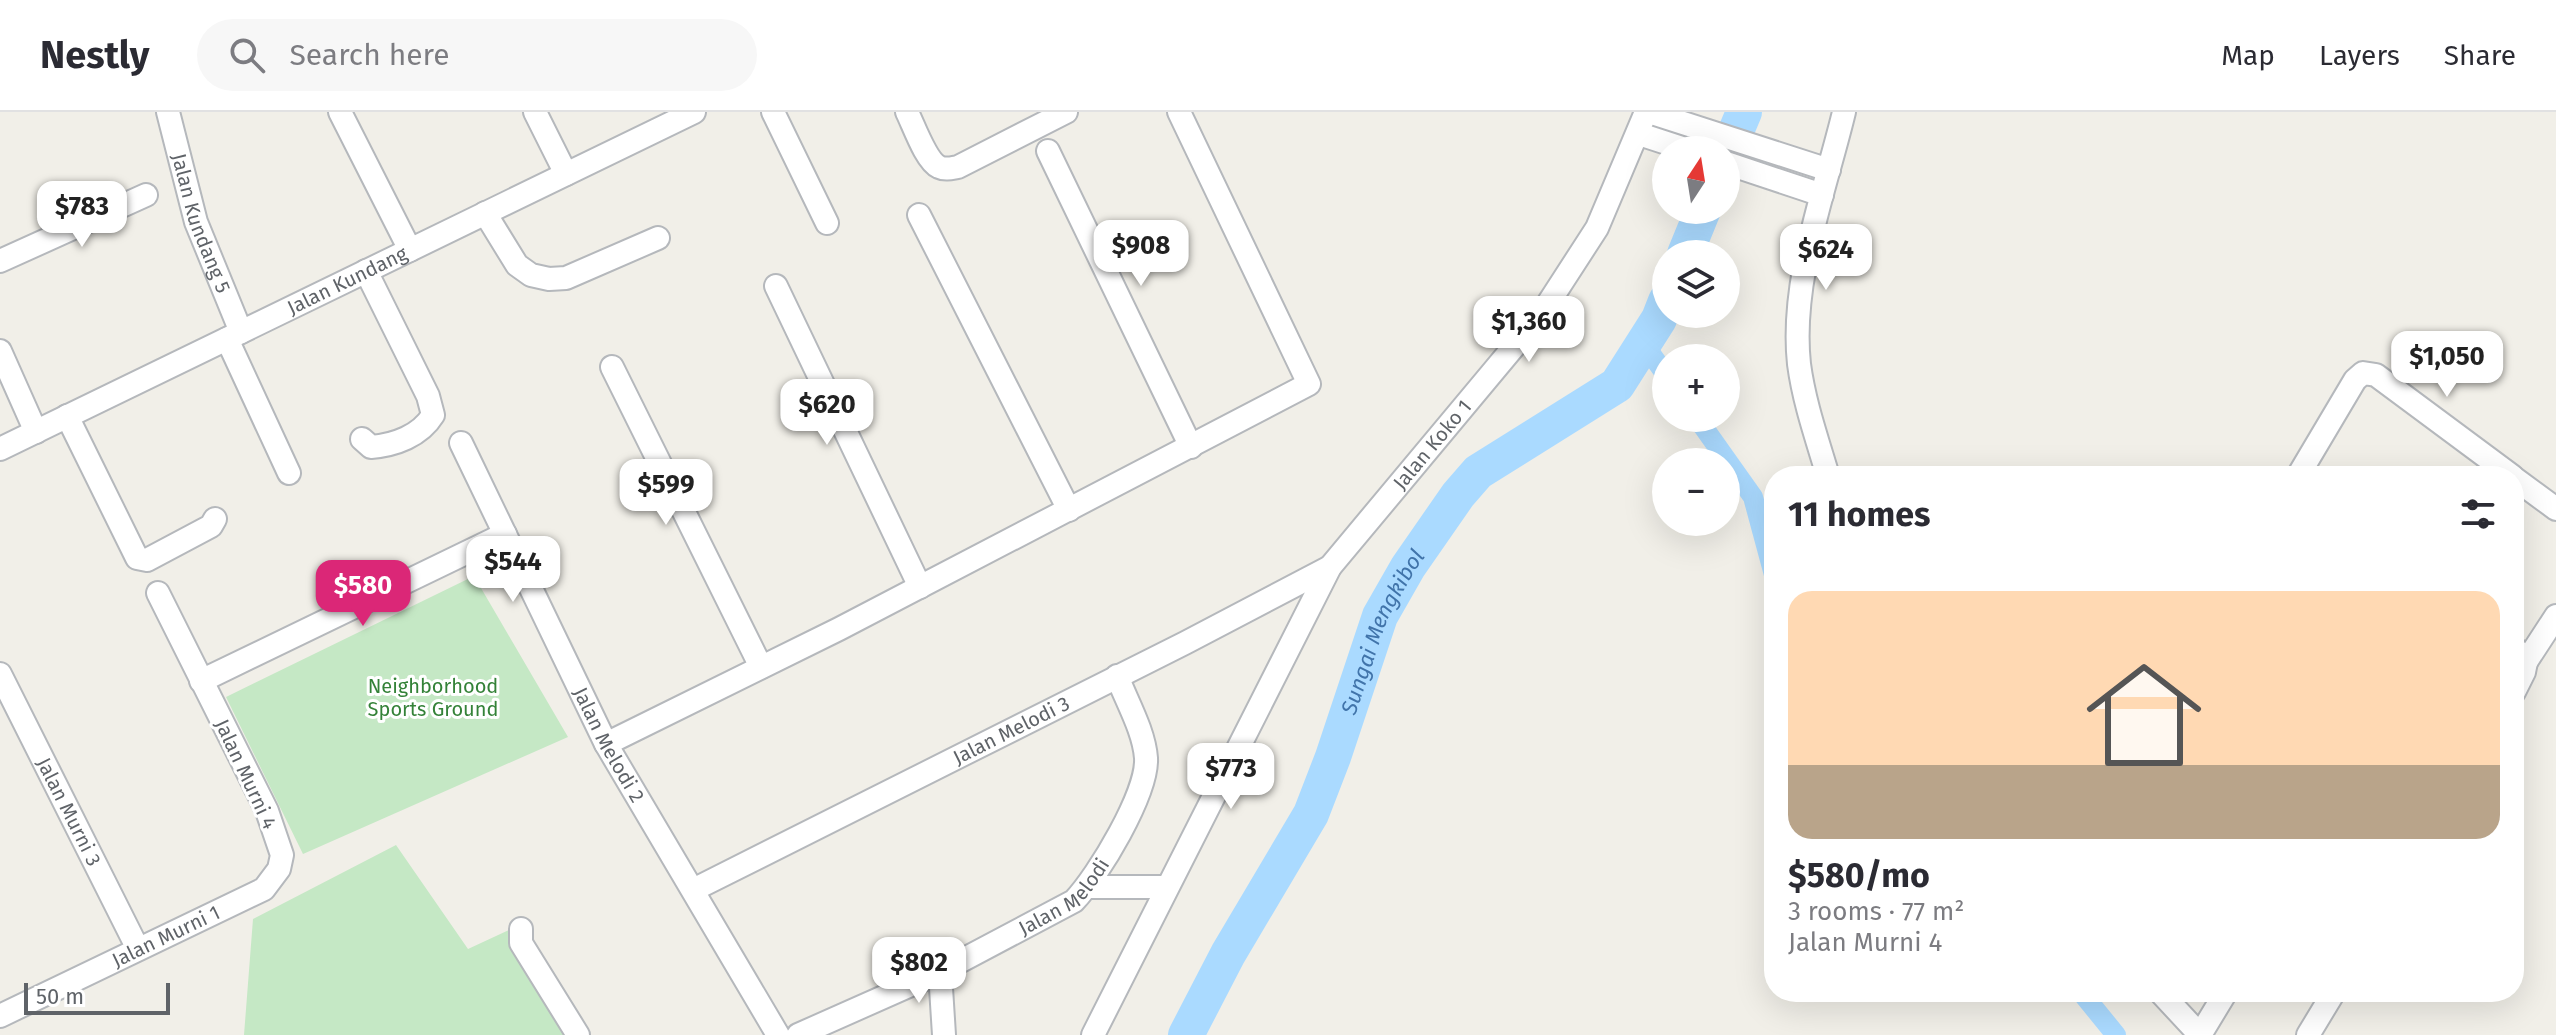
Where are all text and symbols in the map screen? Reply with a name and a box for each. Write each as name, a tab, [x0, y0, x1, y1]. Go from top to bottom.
search box	[197, 19, 757, 91]
text: Nestly	[40, 32, 149, 78]
icon: search	[225, 33, 269, 77]
text: Search here	[289, 37, 450, 73]
text: Map	[2221, 39, 2275, 72]
text: Layers	[2319, 39, 2400, 72]
text: Share	[2444, 39, 2516, 72]
north arrow	[1652, 136, 1740, 224]
map controls	[1652, 136, 1740, 536]
street label: Jalan Kundang 5	[167, 151, 236, 296]
pin: $783	[35, 181, 129, 249]
text: $783	[55, 191, 109, 222]
pin: $908	[1094, 220, 1188, 288]
pin: $624	[1779, 224, 1873, 292]
text: $908	[1112, 230, 1170, 261]
text: $624	[1798, 234, 1854, 265]
button: layers	[1652, 240, 1740, 328]
street label: Jalan Kundang	[283, 241, 412, 320]
pin: $1,360	[1464, 296, 1594, 364]
text: $1,360	[1491, 306, 1567, 337]
pin: $1,050	[2382, 331, 2512, 399]
text: $1,050	[2409, 341, 2485, 372]
button: +	[1652, 344, 1740, 432]
pin: $620	[780, 379, 874, 447]
text: $620	[798, 389, 856, 420]
street label: Jalan Koko 1	[1388, 395, 1476, 494]
button: −	[1652, 448, 1740, 536]
pin: $599	[619, 459, 713, 527]
text: $599	[638, 469, 694, 500]
icon: filters	[2456, 492, 2500, 536]
text: 11 homes	[1788, 494, 1930, 535]
pin: $544	[466, 536, 560, 604]
water label: Sungai Mengkibol	[1334, 544, 1430, 719]
text: $544	[484, 546, 542, 577]
pin: $580	[316, 560, 410, 628]
text: $580	[334, 570, 392, 601]
icon: home	[2072, 643, 2216, 787]
park label: Neighborhood Sports Ground	[368, 674, 498, 721]
street label: Jalan Melodi 2	[568, 683, 650, 807]
street label: Jalan Melodi 3	[949, 691, 1073, 770]
street label: Jalan Murni 4	[210, 715, 282, 833]
pin: $773	[1184, 743, 1278, 811]
street label: Jalan Murni 3	[32, 753, 106, 870]
text: $773	[1205, 753, 1257, 784]
street label: Jalan Melodi	[1014, 854, 1114, 940]
text: $580/mo	[1788, 855, 1930, 896]
text: 3 rooms · 77 m²	[1788, 896, 1964, 927]
street label: Jalan Murni 1	[108, 900, 224, 972]
text: Jalan Murni 4	[1788, 927, 1942, 958]
pin: $802	[872, 937, 966, 1005]
text: $802	[890, 947, 948, 978]
scale bar	[24, 979, 170, 1015]
text: 50 m	[36, 983, 84, 1010]

